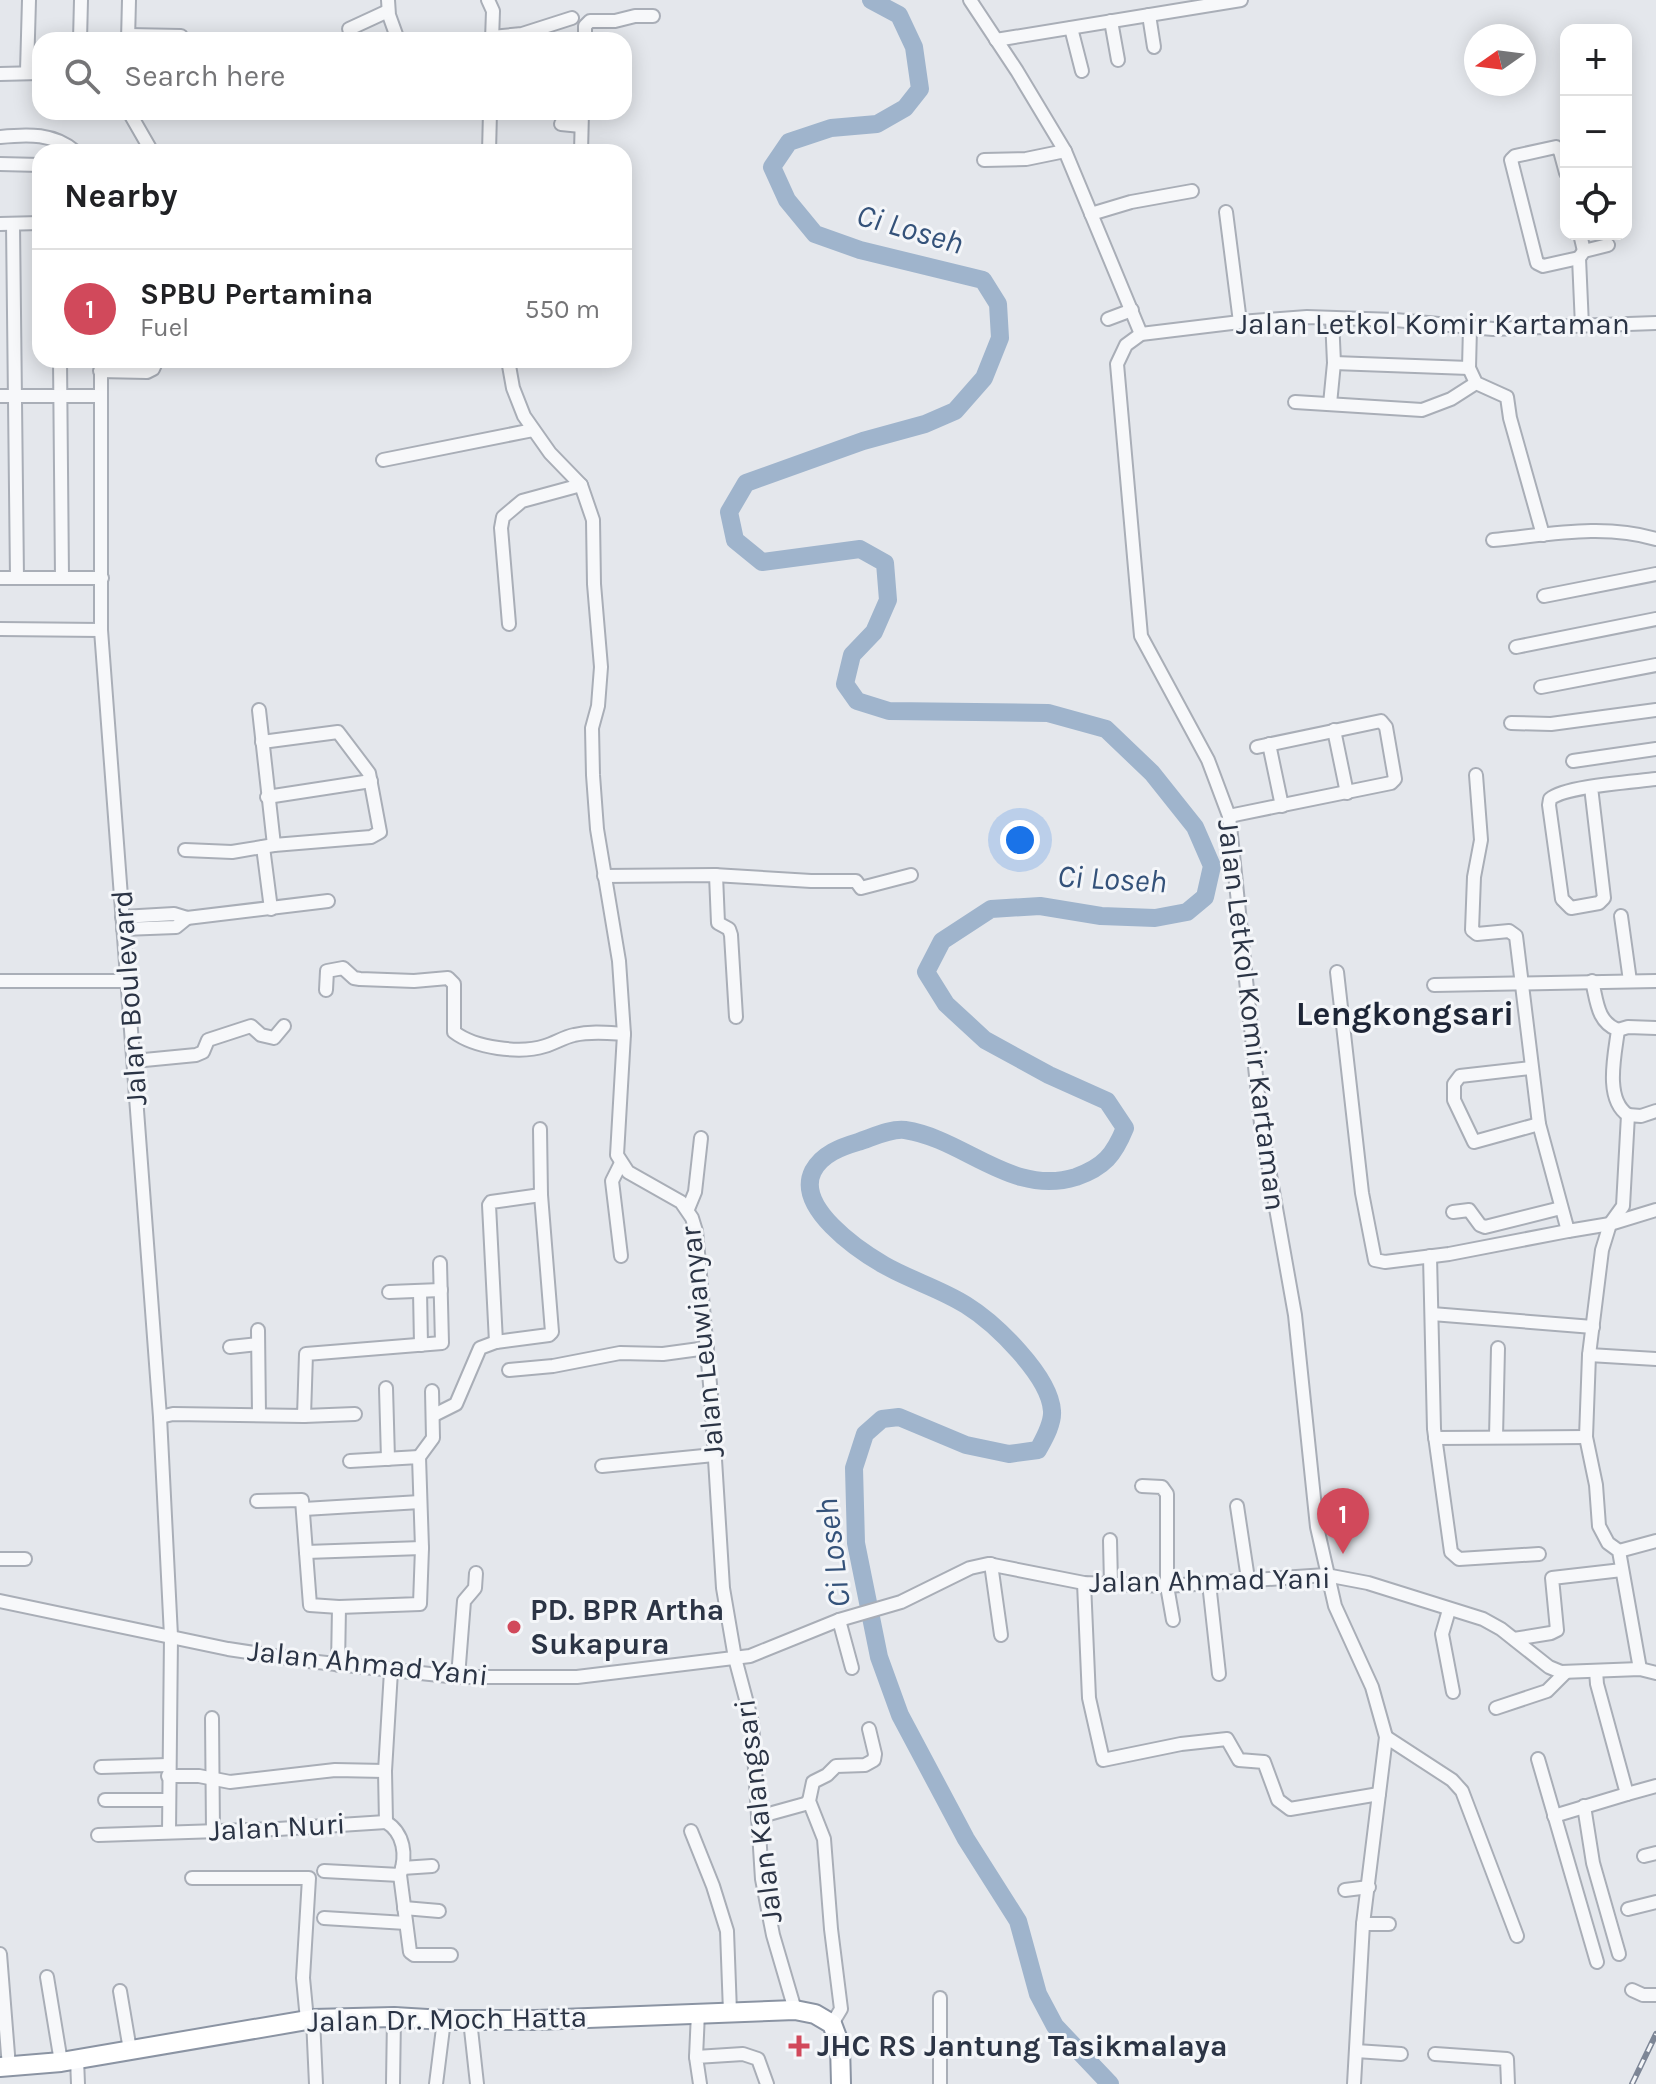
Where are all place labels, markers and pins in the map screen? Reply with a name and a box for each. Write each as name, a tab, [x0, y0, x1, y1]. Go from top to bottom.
pin: 1	[1317, 1488, 1369, 1554]
place label: PD. BPR Artha Sukapura	[530, 1592, 724, 1662]
marker: PD. BPR Artha Sukapura	[505, 1618, 523, 1636]
place label: JHC RS Jantung Tasikmalaya	[817, 2028, 1227, 2064]
marker: JHC RS Jantung Tasikmalaya	[788, 2035, 810, 2057]

